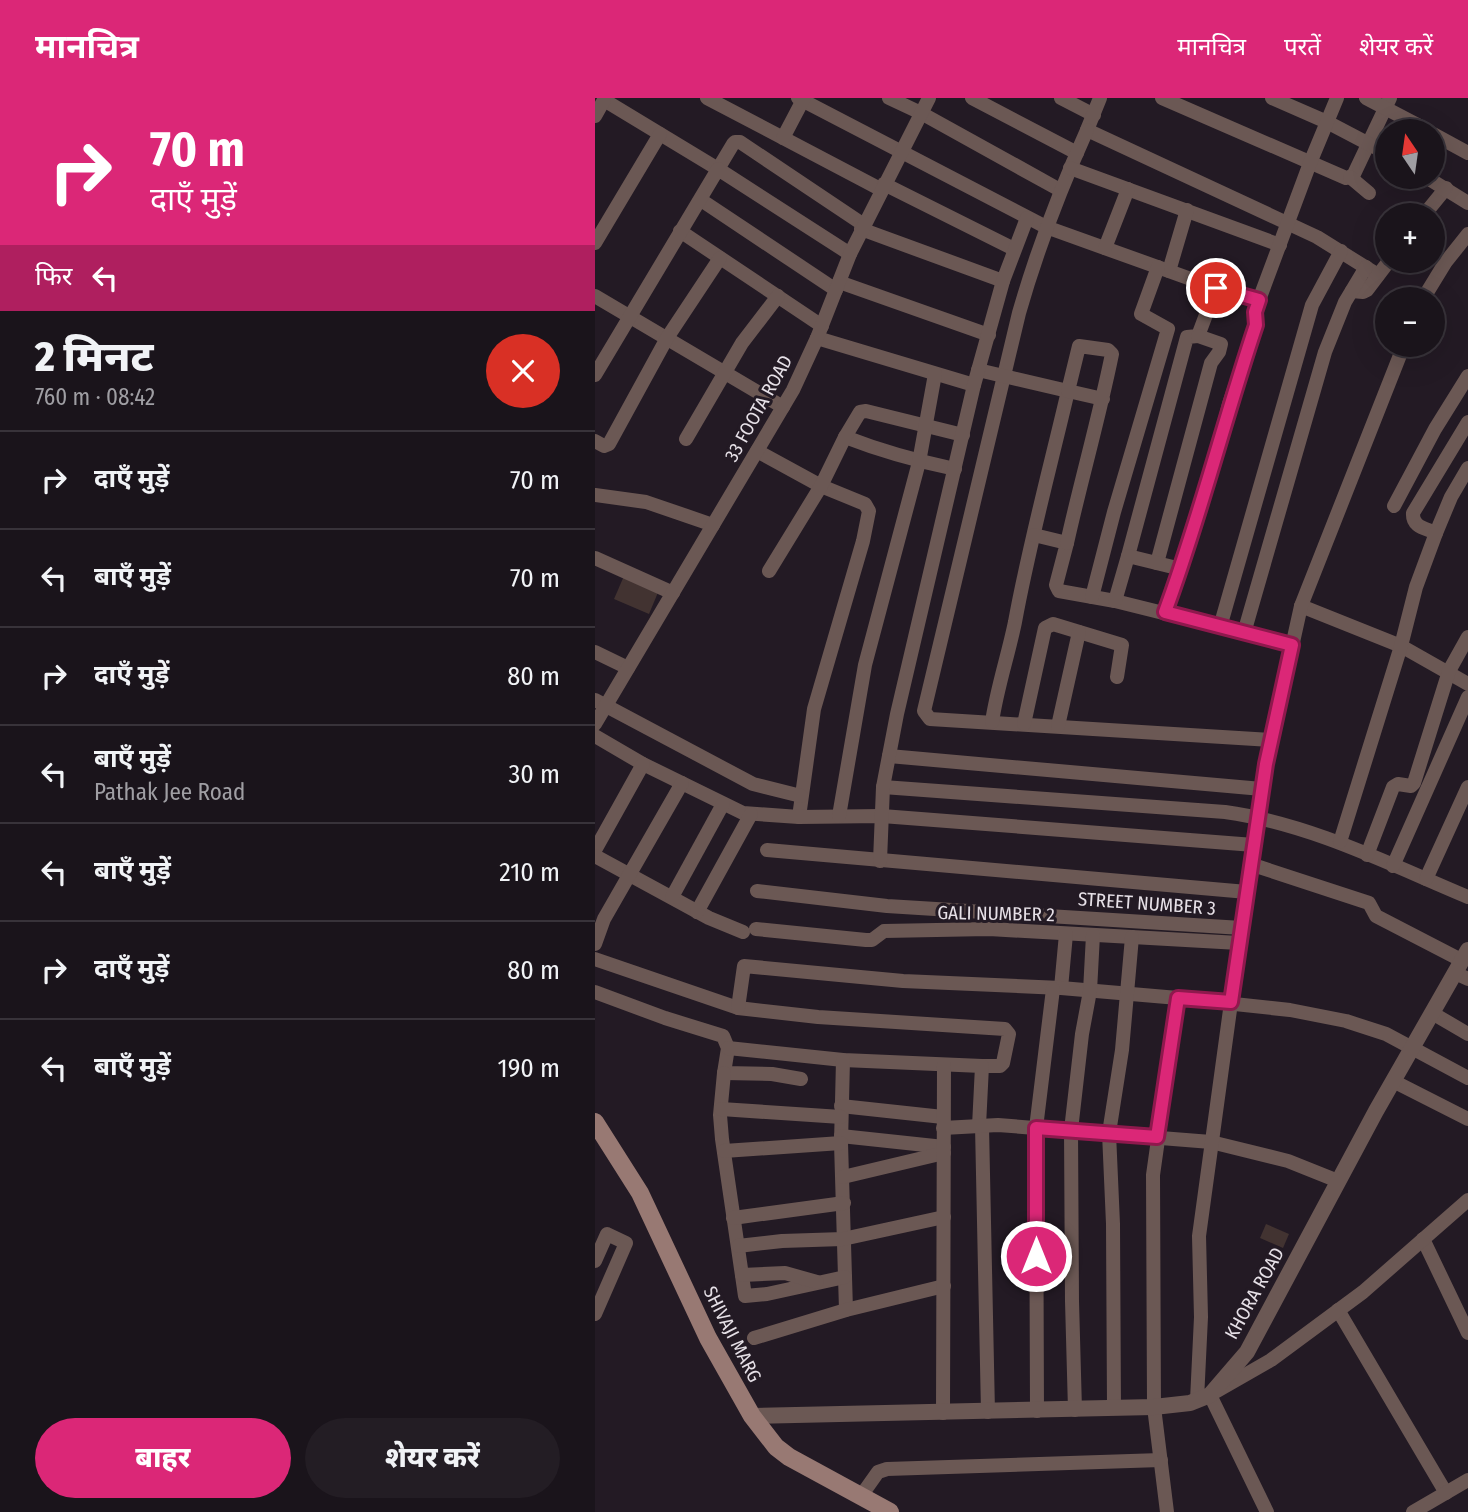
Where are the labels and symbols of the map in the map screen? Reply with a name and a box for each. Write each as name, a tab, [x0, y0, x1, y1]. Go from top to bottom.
north arrow	[1375, 119, 1445, 189]
pin	[1186, 258, 1246, 318]
street label: 33 FOOTA ROAD	[720, 351, 797, 465]
street label: STREET NUMBER 3	[1077, 887, 1217, 920]
street label: GALI NUMBER 2	[937, 901, 1055, 926]
position arrow	[999, 1219, 1073, 1293]
street label: KHORA ROAD	[1220, 1243, 1289, 1343]
street label: SHIVAJI MARG	[699, 1282, 767, 1386]

